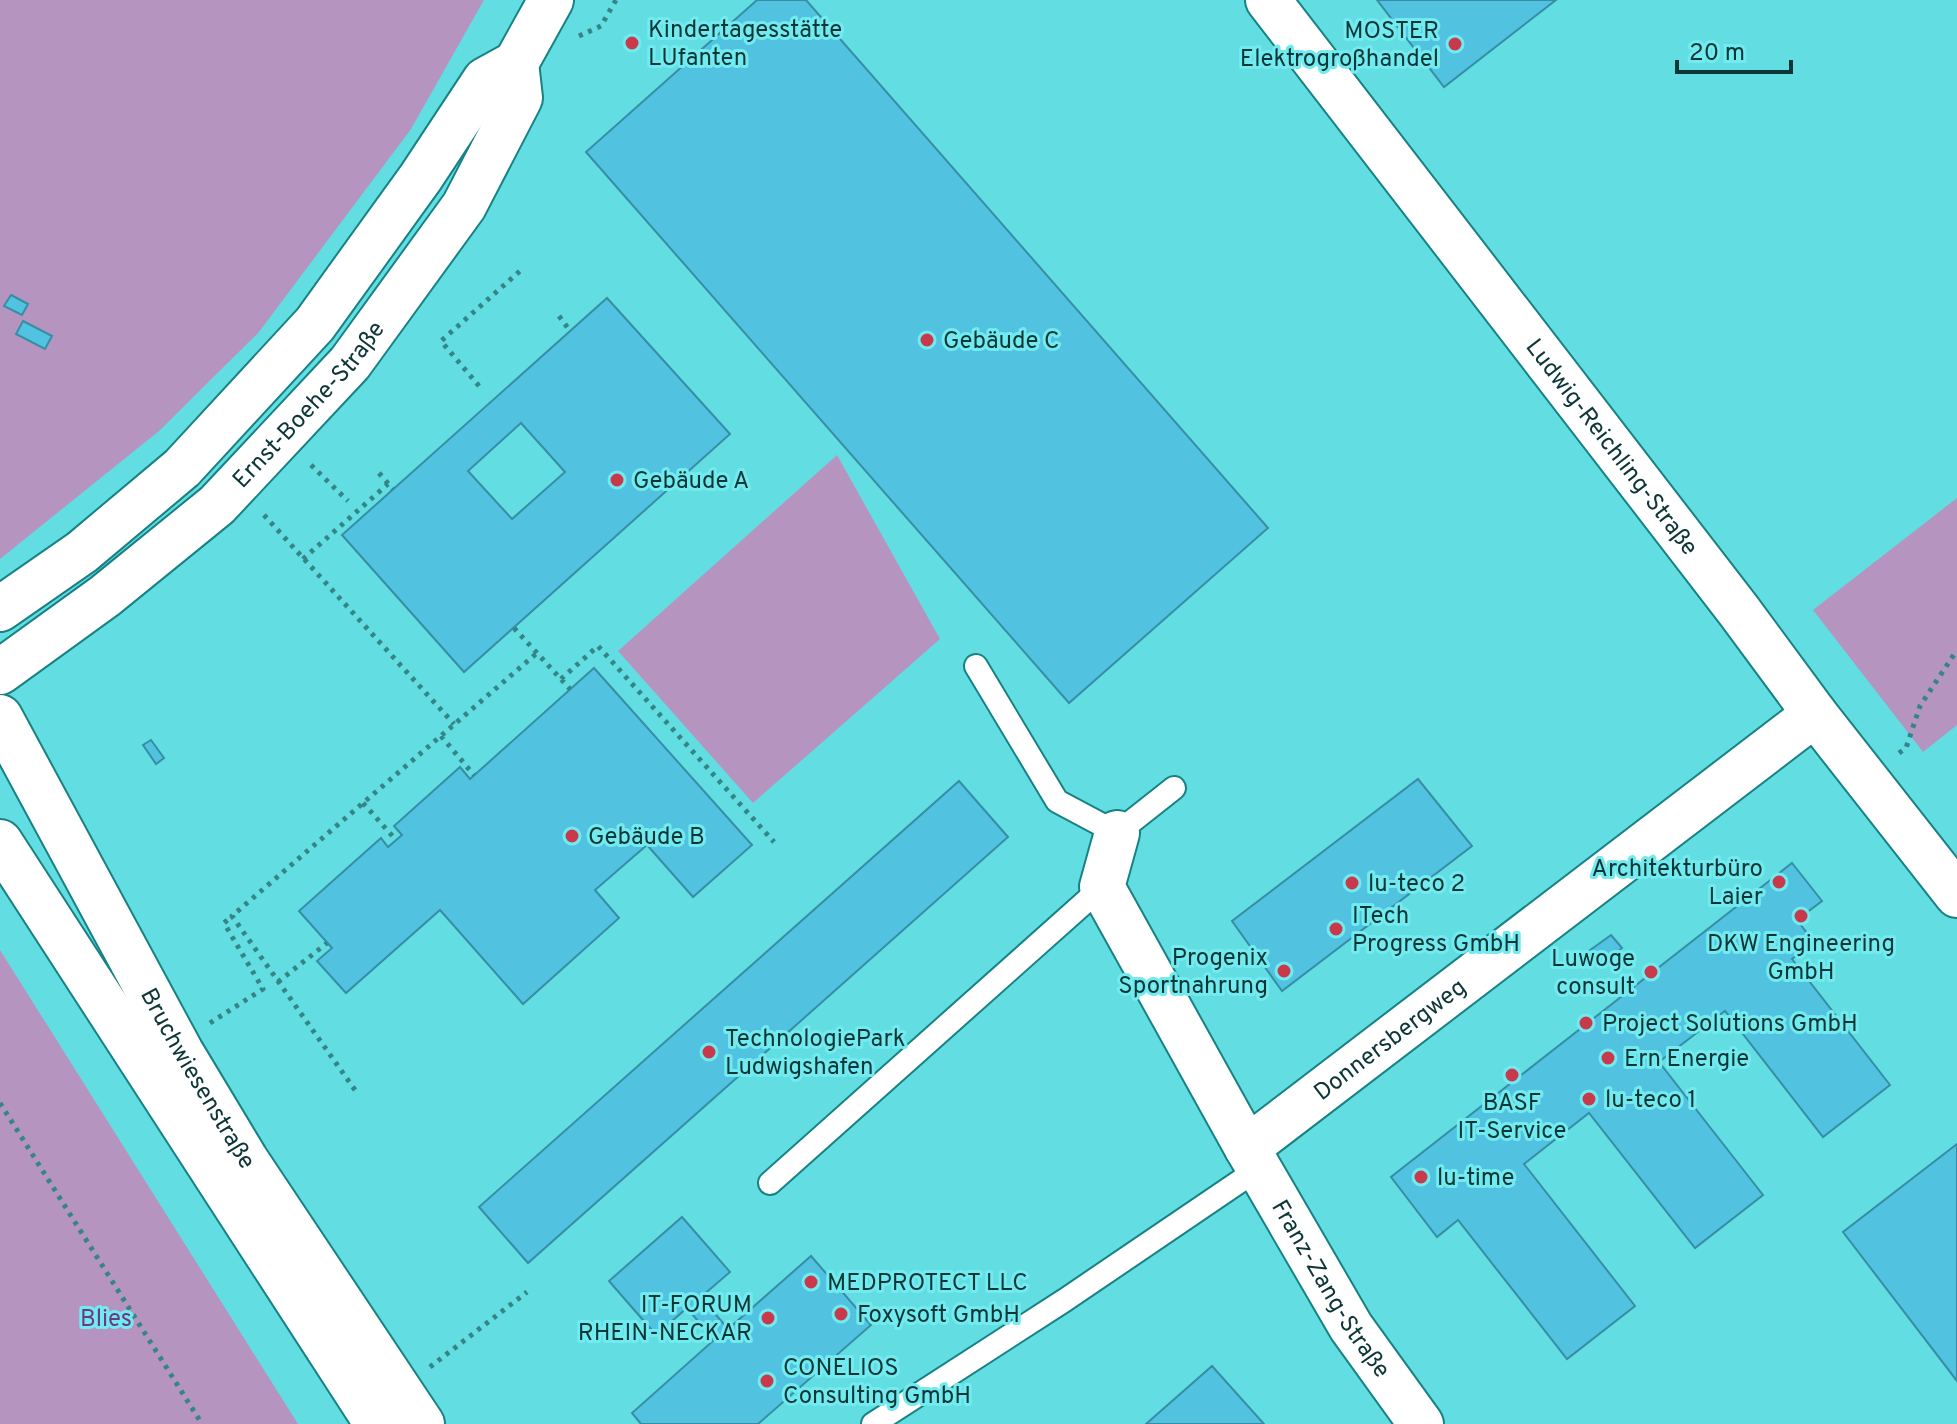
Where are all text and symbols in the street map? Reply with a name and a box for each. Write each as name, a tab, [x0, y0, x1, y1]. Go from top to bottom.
place label: Kindertagesstätte LUfanten	[648, 16, 842, 74]
place label: MOSTER Elektrogroßhandel	[1240, 17, 1439, 75]
scale bar	[1677, 24, 1791, 74]
marker: Kindertagesstätte LUfanten	[623, 34, 641, 52]
marker: MOSTER Elektrogroßhandel	[1446, 35, 1464, 53]
text: 20 m	[1689, 39, 1745, 69]
street label: Ernst-Boehe-Straße	[227, 316, 392, 495]
place label: Gebäude C	[943, 327, 1060, 357]
marker: Gebäude C	[918, 331, 936, 349]
street label: Ludwig-Reichling-Straße	[1518, 334, 1704, 562]
place label: Gebäude A	[633, 467, 749, 497]
marker: Gebäude A	[608, 471, 626, 489]
place label: Gebäude B	[588, 823, 705, 853]
marker: Gebäude B	[563, 827, 581, 845]
place label: Architekturbüro Laier	[1592, 855, 1763, 913]
place label: lu-teco 2	[1368, 870, 1465, 900]
marker: Architekturbüro Laier	[1770, 873, 1788, 891]
marker: lu-teco 2	[1343, 874, 1361, 892]
place label: ITech Progress GmbH	[1352, 902, 1520, 960]
marker: DKW Engineering GmbH	[1792, 907, 1810, 925]
marker: ITech Progress GmbH	[1327, 920, 1345, 938]
place label: DKW Engineering GmbH	[1707, 930, 1895, 988]
place label: Progenix Sportnahrung	[1118, 944, 1268, 1002]
place label: Luwoge consult	[1551, 945, 1635, 1003]
marker: Progenix Sportnahrung	[1275, 962, 1293, 980]
marker: Luwoge consult	[1642, 963, 1660, 981]
street label: Donnersbergweg	[1309, 973, 1473, 1108]
street label: Bruchwiesenstraße	[132, 984, 261, 1175]
place label: Project Solutions GmbH	[1602, 1010, 1858, 1040]
marker: Project Solutions GmbH	[1577, 1014, 1595, 1032]
place label: TechnologiePark Ludwigshafen	[725, 1025, 905, 1083]
marker: TechnologiePark Ludwigshafen	[700, 1043, 718, 1061]
place label: Ern Energie	[1624, 1045, 1749, 1075]
marker: Ern Energie	[1599, 1049, 1617, 1067]
marker: BASF IT-Service	[1503, 1066, 1521, 1084]
place label: lu-teco 1	[1605, 1086, 1697, 1116]
place label: BASF IT-Service	[1458, 1089, 1566, 1147]
marker: lu-teco 1	[1580, 1090, 1598, 1108]
place label: lu-time	[1437, 1164, 1514, 1194]
marker: lu-time	[1412, 1168, 1430, 1186]
street label: Franz-Zang-Straße	[1264, 1195, 1396, 1385]
place label: MEDPROTECT LLC	[827, 1269, 1028, 1299]
marker: MEDPROTECT LLC	[802, 1273, 820, 1291]
place label: IT-FORUM RHEIN-NECKAR	[578, 1291, 752, 1349]
place label: Foxysoft GmbH	[857, 1301, 1020, 1331]
park label: Blies	[80, 1305, 132, 1335]
marker: Foxysoft GmbH	[832, 1305, 850, 1323]
marker: IT-FORUM RHEIN-NECKAR	[759, 1309, 777, 1327]
place label: CONELIOS Consulting GmbH	[783, 1354, 971, 1412]
marker: CONELIOS Consulting GmbH	[758, 1372, 776, 1390]

